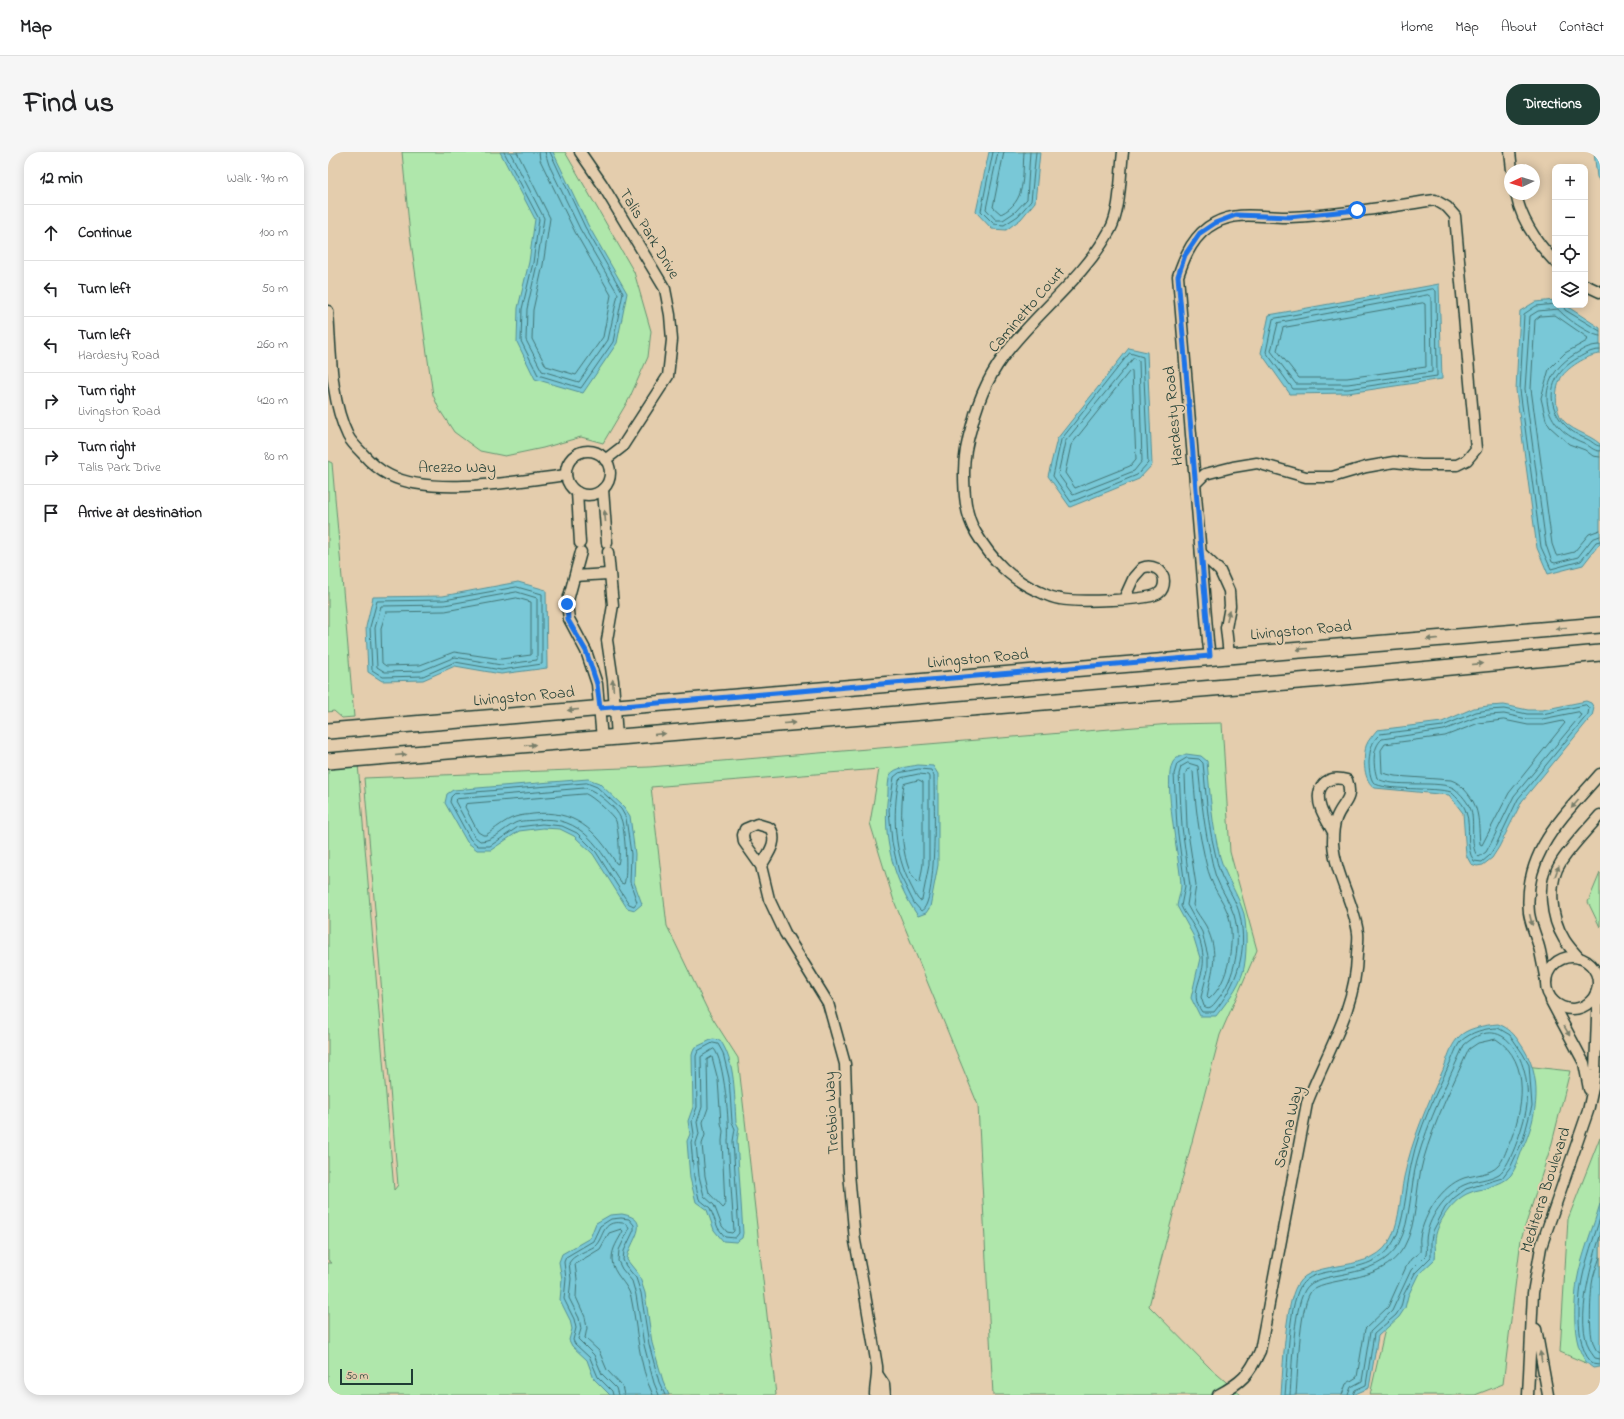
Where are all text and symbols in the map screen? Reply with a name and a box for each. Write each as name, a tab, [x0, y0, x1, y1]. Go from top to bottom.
text: Map	[20, 14, 52, 41]
text: Home	[1401, 17, 1433, 38]
text: Map	[1455, 17, 1479, 38]
text: About	[1501, 17, 1537, 38]
text: Contact	[1559, 17, 1604, 38]
text: Find us	[24, 84, 114, 125]
button: Directions	[1506, 84, 1600, 125]
north arrow	[1504, 164, 1540, 200]
map controls	[1552, 164, 1588, 308]
button: +	[1552, 164, 1588, 200]
text: 12 min	[40, 166, 83, 191]
text: Walk · 910 m	[227, 169, 288, 188]
street label: Talis Park Drive	[612, 184, 686, 285]
button: −	[1552, 200, 1588, 236]
route start	[1348, 201, 1366, 219]
icon: ahead	[40, 222, 62, 244]
text: Continue	[78, 222, 132, 244]
text: 100 m	[259, 223, 288, 242]
button: locate	[1552, 236, 1588, 272]
street label: Caminetto Court	[983, 261, 1072, 358]
button: layers	[1552, 272, 1588, 308]
icon: left	[40, 278, 62, 300]
text: Turn left	[78, 278, 131, 300]
text: 50 m	[262, 279, 288, 298]
text: Turn left	[78, 324, 131, 346]
icon: left	[40, 334, 62, 356]
text: 260 m	[257, 335, 288, 354]
text: Hardesty Road	[78, 346, 159, 365]
street label: Hardesty Road	[1158, 365, 1190, 467]
text: Turn right	[78, 380, 136, 402]
icon: right	[40, 390, 62, 412]
text: 420 m	[257, 391, 288, 410]
text: Livingston Road	[78, 402, 160, 421]
text: Turn right	[78, 436, 136, 458]
icon: right	[40, 446, 62, 468]
text: 80 m	[264, 447, 288, 466]
street label: Arezzo Way	[418, 456, 496, 480]
text: Talis Park Drive	[78, 458, 161, 477]
icon: arrive	[40, 502, 62, 524]
text: Arrive at destination	[78, 502, 202, 524]
one-way arrow	[602, 510, 609, 522]
route end	[558, 595, 576, 613]
one-way arrow	[1225, 610, 1231, 622]
street label: Livingston Road	[1249, 615, 1353, 647]
one-way arrow	[1555, 625, 1567, 632]
one-way arrow	[1426, 635, 1438, 642]
street label: Livingston Road	[926, 643, 1030, 675]
one-way arrow	[1296, 646, 1308, 653]
one-way arrow	[1472, 660, 1484, 667]
one-way arrow	[609, 679, 616, 691]
street label: Livingston Road	[472, 681, 576, 713]
one-way arrow	[567, 707, 579, 714]
one-way arrow	[784, 720, 796, 727]
one-way arrow	[654, 731, 666, 737]
one-way arrow	[524, 741, 536, 748]
one-way arrow	[395, 752, 407, 759]
one-way arrow	[1570, 798, 1579, 809]
one-way arrow	[1555, 865, 1561, 877]
one-way arrow	[1528, 914, 1534, 926]
one-way arrow	[1563, 1025, 1570, 1036]
street label: Trebbio Way	[818, 1071, 846, 1155]
street label: Savona Way	[1268, 1083, 1310, 1171]
street label: Mediterra Boulevard	[1514, 1124, 1578, 1256]
one-way arrow	[1538, 1351, 1544, 1363]
scale bar	[340, 1367, 413, 1386]
text: 50 m	[346, 1368, 368, 1384]

